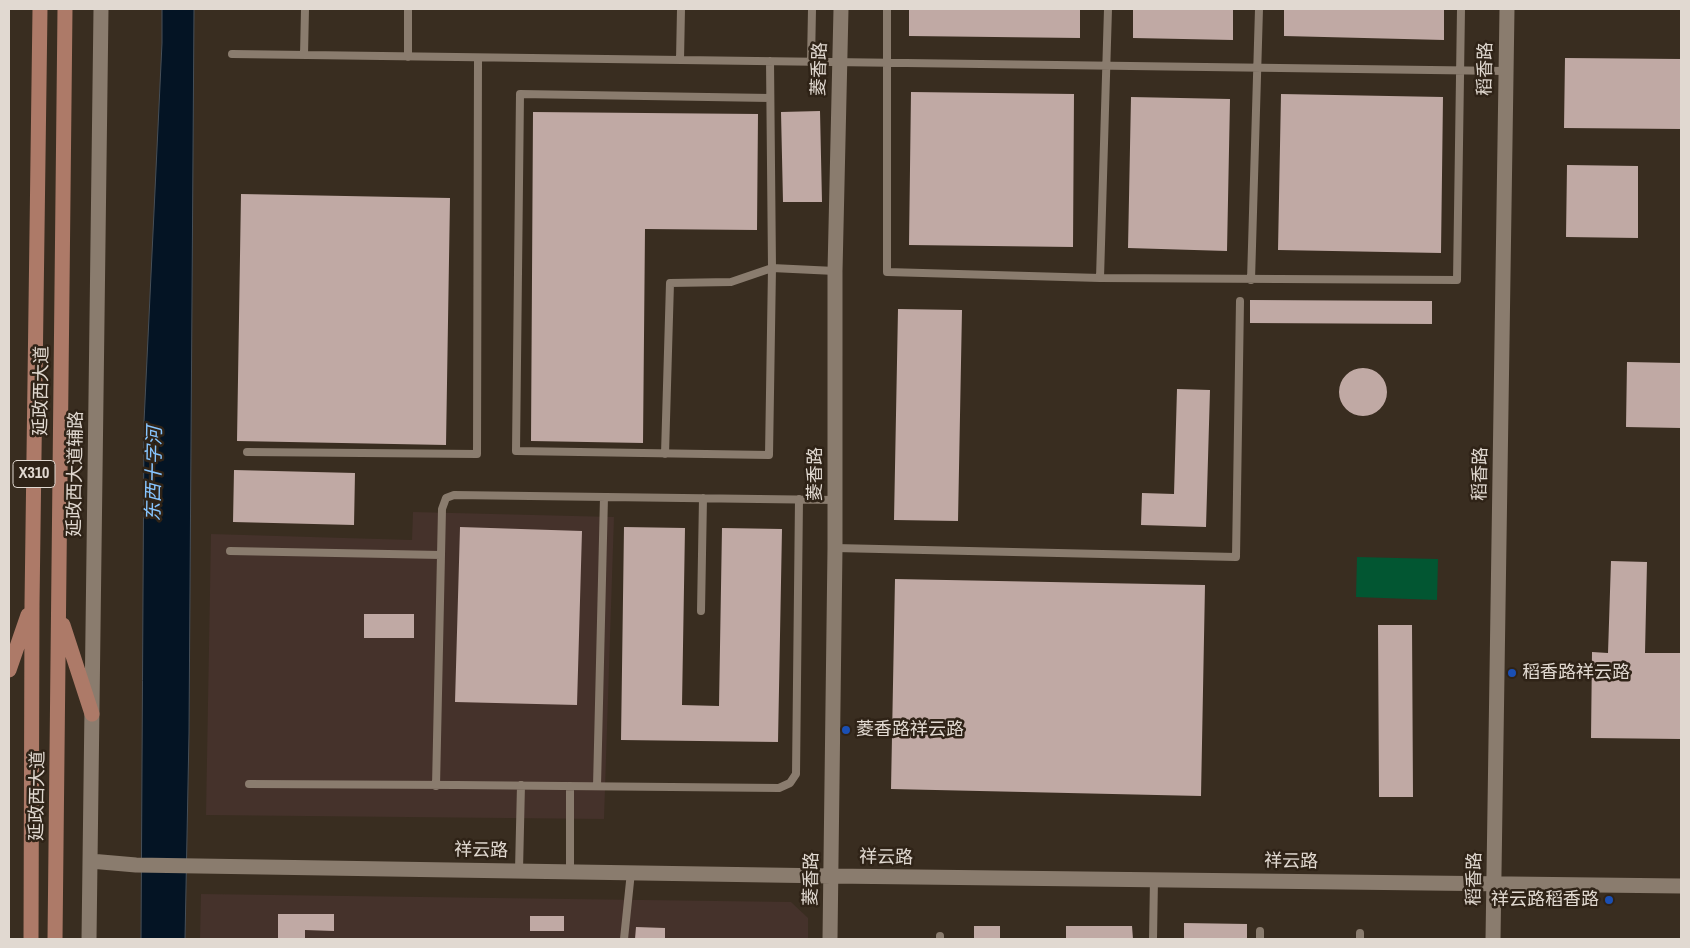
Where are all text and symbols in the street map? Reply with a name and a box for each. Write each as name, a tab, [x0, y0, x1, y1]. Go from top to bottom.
street label: 菱香路	[808, 42, 832, 96]
street label: 稻香路	[1475, 42, 1497, 96]
street label: 延政西大道	[30, 346, 54, 436]
street label: 延政西大道辅路	[64, 411, 88, 537]
water label: 东西十字河	[143, 426, 167, 522]
street label: 菱香路	[805, 447, 827, 501]
street label: 稻香路	[1470, 447, 1492, 501]
road number: X310	[13, 460, 55, 488]
place label: 稻香路祥云路	[1522, 662, 1630, 684]
marker: 稻香路祥云路	[1506, 667, 1518, 679]
place label: 菱香路祥云路	[856, 719, 964, 741]
marker: 菱香路祥云路	[840, 724, 852, 736]
street label: 延政西大道	[26, 751, 50, 841]
street label: 祥云路	[454, 840, 508, 862]
street label: 祥云路	[859, 847, 913, 869]
street label: 祥云路	[1264, 851, 1318, 873]
street label: 菱香路	[801, 852, 823, 906]
street label: 稻香路	[1464, 852, 1486, 906]
place label: 祥云路稻香路	[1491, 889, 1599, 911]
marker: 祥云路稻香路	[1603, 894, 1615, 906]

